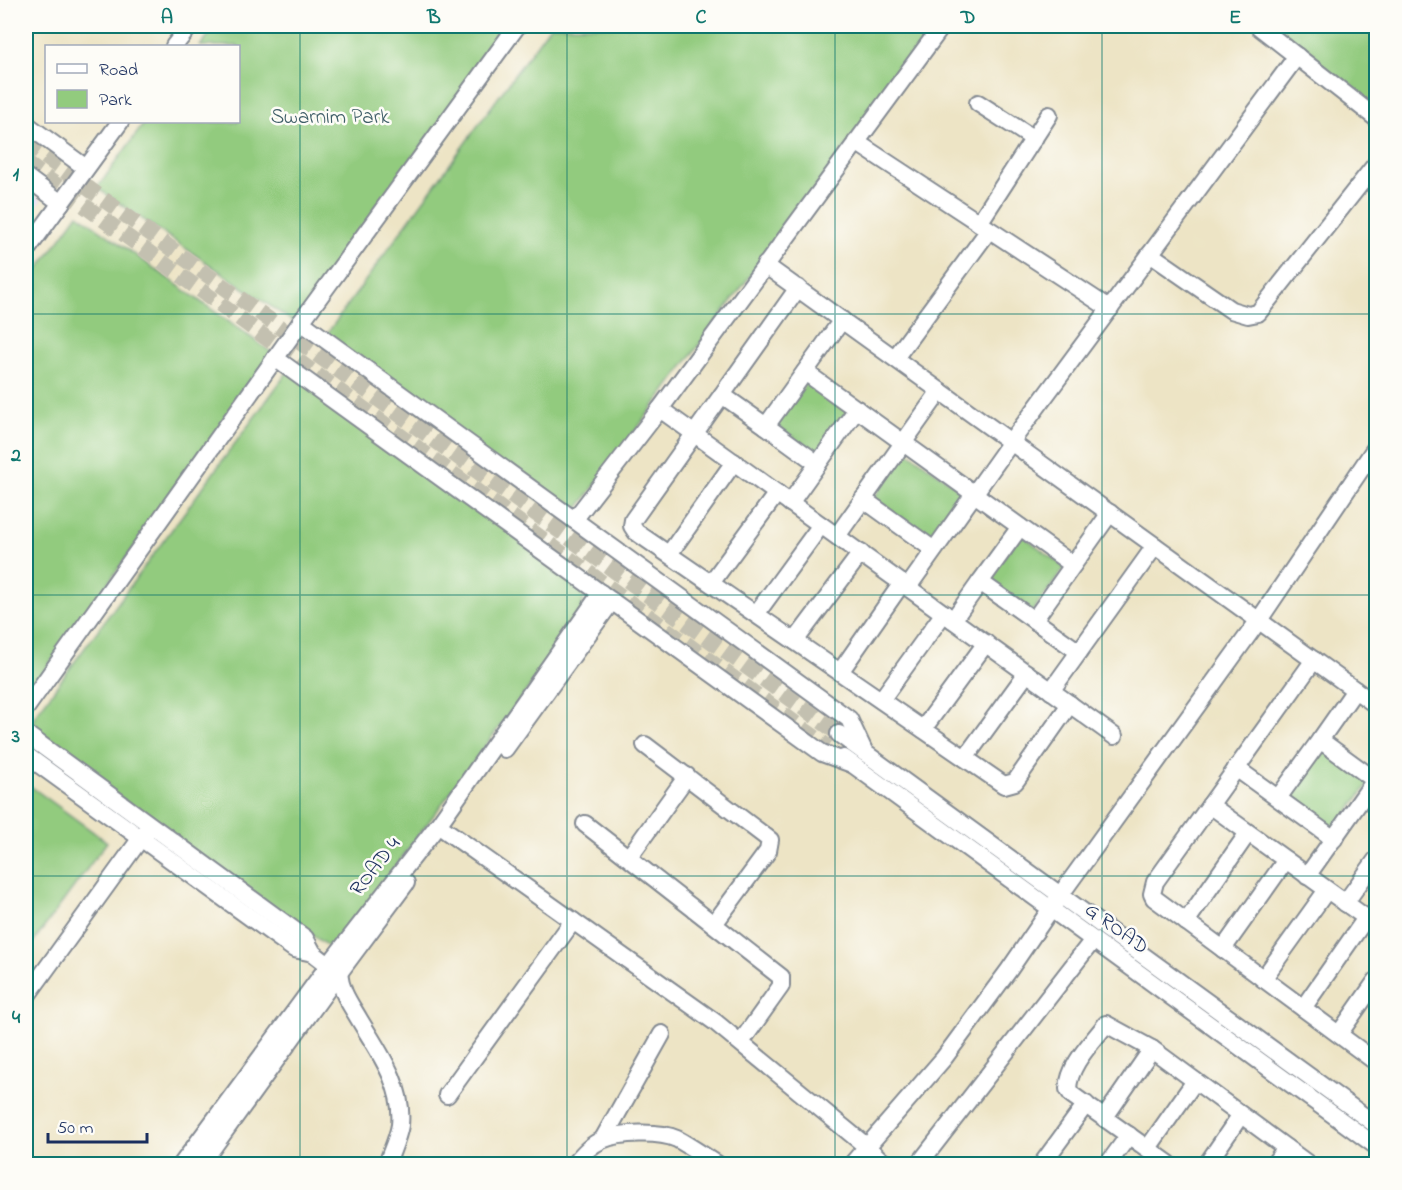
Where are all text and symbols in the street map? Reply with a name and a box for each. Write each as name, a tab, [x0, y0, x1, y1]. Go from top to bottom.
text: A	[161, 4, 173, 33]
text: B	[426, 4, 441, 33]
text: C	[696, 4, 707, 33]
text: D	[960, 4, 975, 33]
text: E	[1229, 4, 1241, 33]
legend	[45, 45, 240, 123]
text: Road	[99, 58, 138, 84]
text: Park	[99, 88, 132, 114]
park label: Swarnim Park	[271, 103, 390, 133]
text: 1	[13, 161, 20, 190]
text: 2	[10, 442, 21, 471]
text: 3	[11, 723, 20, 752]
street label: ROAD 4	[343, 831, 409, 903]
street label: G ROAD	[1078, 896, 1154, 962]
text: 4	[12, 1004, 21, 1033]
scale bar	[48, 1106, 147, 1144]
text: 50 m	[57, 1116, 94, 1142]

